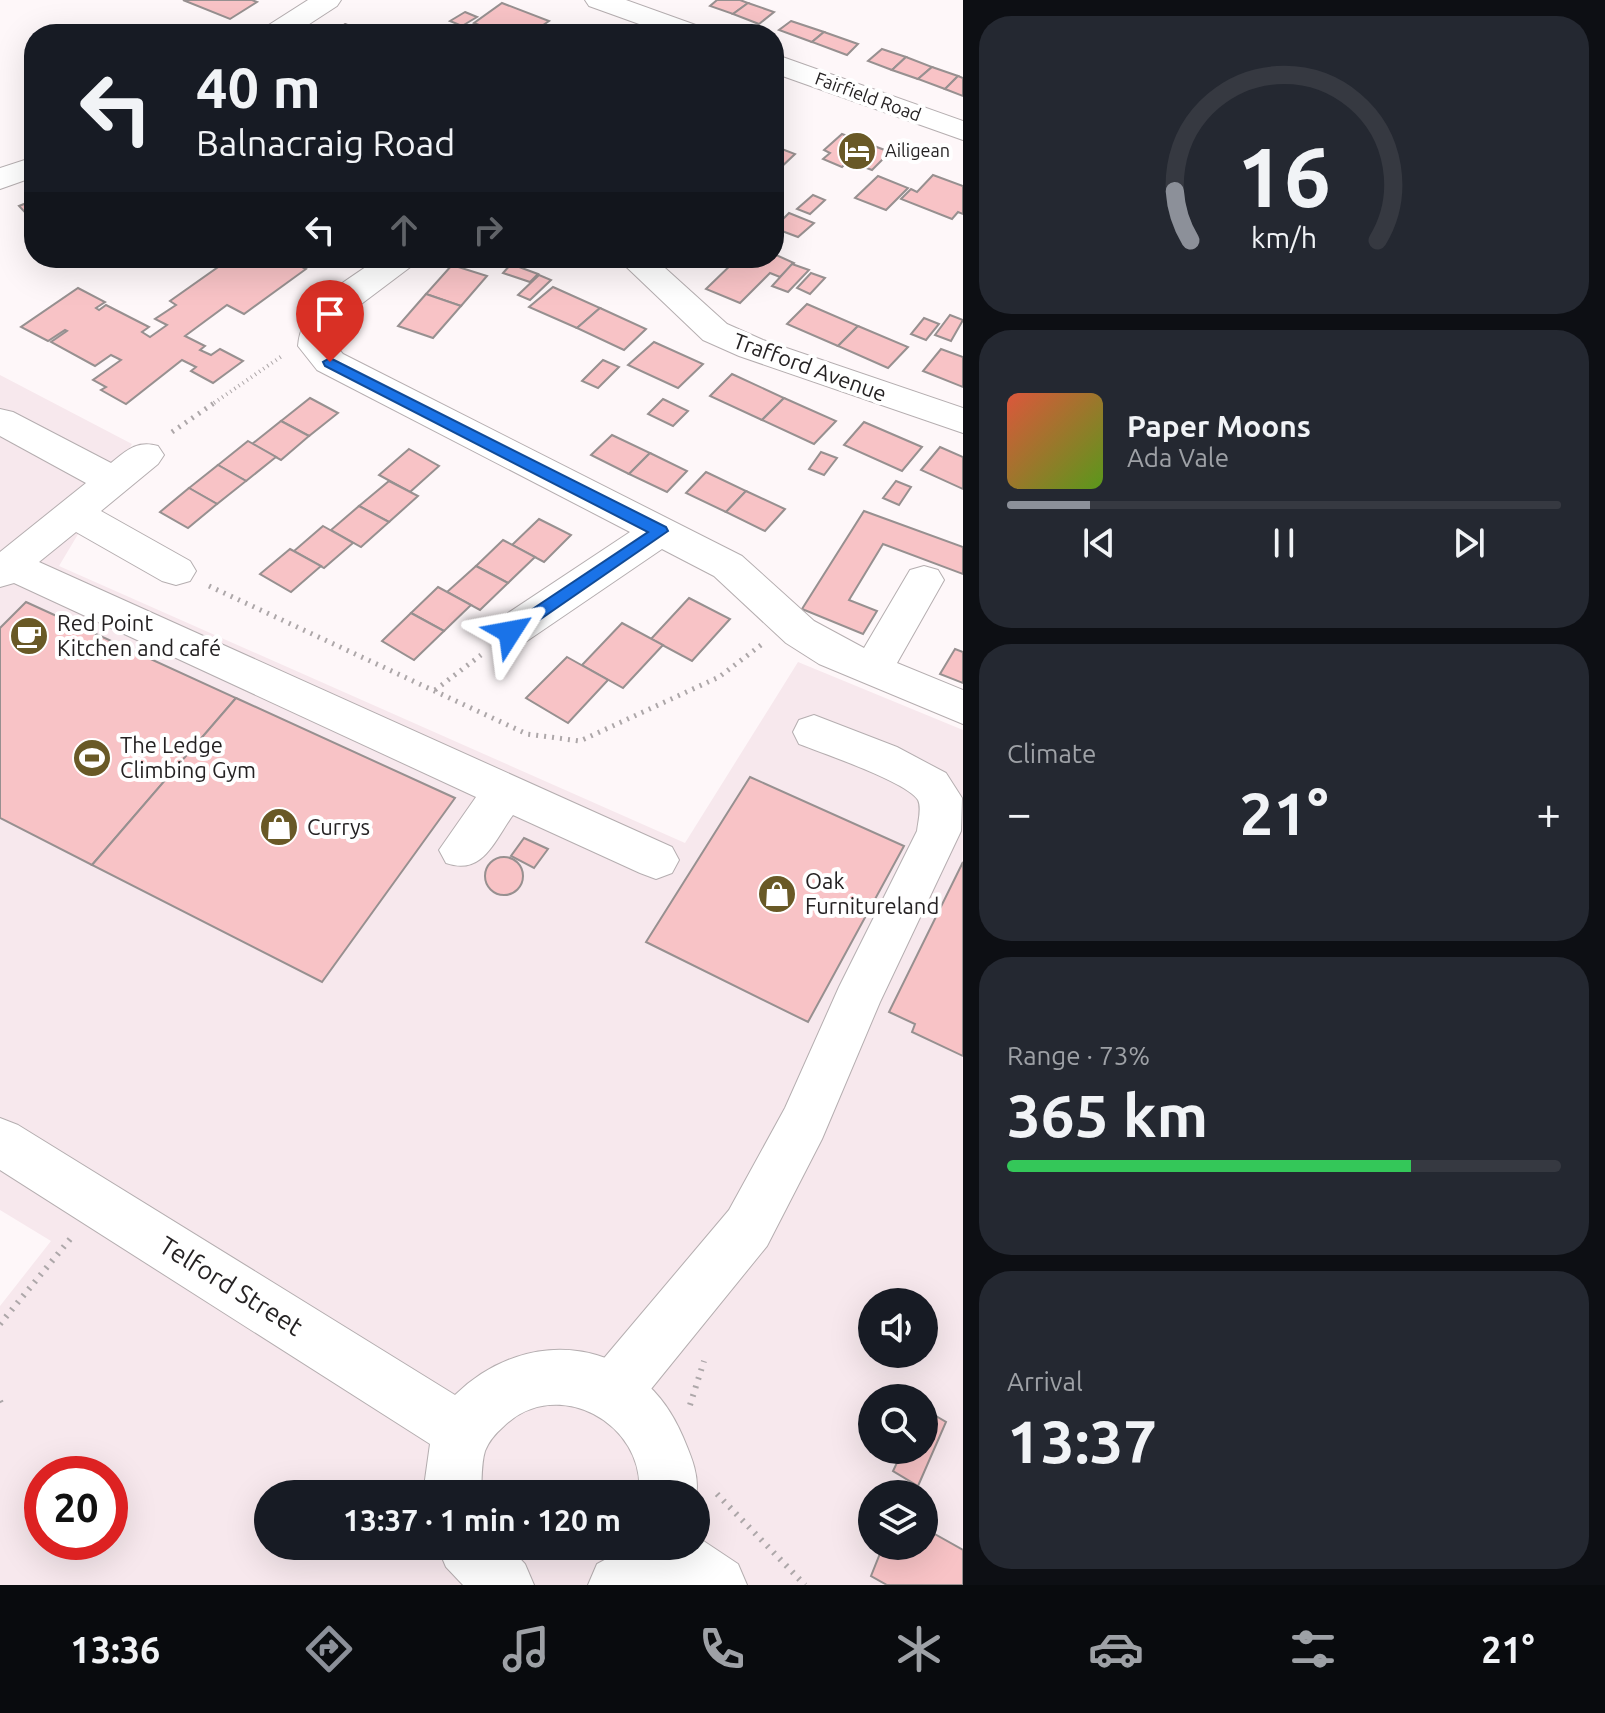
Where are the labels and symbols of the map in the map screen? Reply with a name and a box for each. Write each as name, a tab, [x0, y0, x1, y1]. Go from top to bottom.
street label: Fairfield Road	[813, 68, 924, 124]
hotel icon: Ailigean	[836, 130, 878, 172]
place label: Ailigean	[885, 140, 950, 160]
pin	[296, 280, 364, 362]
street label: Trafford Avenue	[730, 327, 890, 406]
position arrow	[468, 590, 552, 674]
place label: Red Point Kitchen and café	[57, 610, 221, 660]
cafe icon: Red Point Kitchen and café	[8, 615, 50, 657]
place label: The Ledge Climbing Gym	[120, 732, 256, 782]
sports icon: The Ledge Climbing Gym	[71, 737, 113, 779]
shop icon: Currys	[258, 806, 300, 848]
place label: Currys	[307, 814, 370, 839]
place label: Oak Furnitureland	[805, 868, 939, 918]
shop icon: Oak Furnitureland	[756, 873, 798, 915]
street label: Telford Street	[154, 1230, 308, 1341]
speed limit sign: 20	[24, 1456, 128, 1560]

